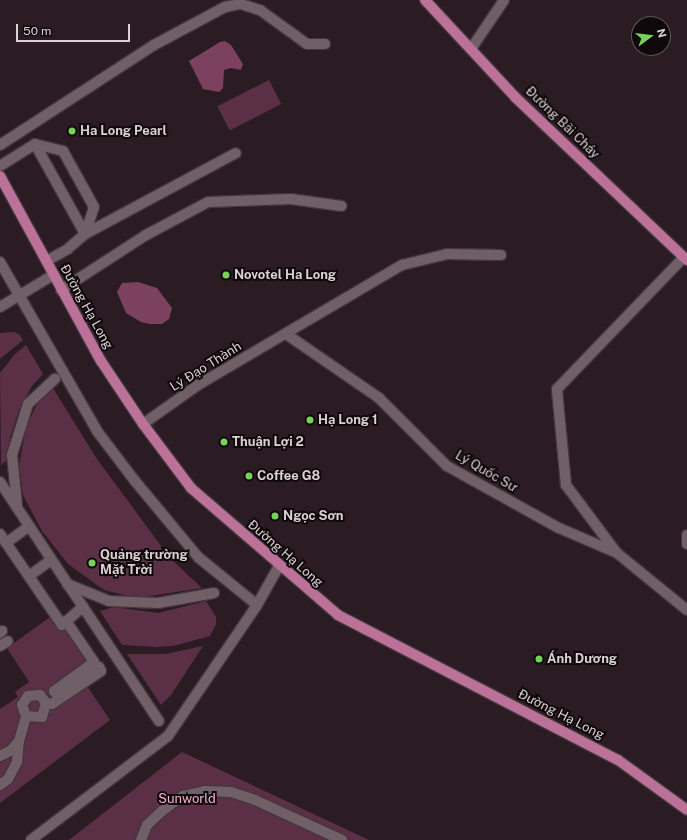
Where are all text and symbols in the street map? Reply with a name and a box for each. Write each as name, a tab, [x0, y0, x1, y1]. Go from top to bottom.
scale bar	[18, 16, 132, 42]
north arrow	[631, 16, 671, 56]
text: 50 m	[23, 24, 51, 38]
text: N	[655, 27, 669, 39]
street label: Đường Bãi Cháy	[522, 84, 602, 162]
place label: Ha Long Pearl	[80, 123, 167, 139]
marker: Ha Long Pearl	[67, 126, 77, 136]
street label: Đường Hạ Long	[56, 262, 116, 352]
place label: Novotel Ha Long	[234, 267, 336, 283]
marker: Novotel Ha Long	[221, 270, 231, 280]
street label: Lý Đạo Thành	[167, 339, 245, 395]
place label: Hạ Long 1	[318, 412, 378, 428]
marker: Hạ Long 1	[305, 415, 315, 425]
place label: Thuận Lợi 2	[232, 434, 304, 450]
marker: Thuận Lợi 2	[219, 437, 229, 447]
street label: Lý Quốc Sư	[452, 448, 520, 496]
place label: Coffee G8	[257, 468, 320, 484]
marker: Coffee G8	[244, 471, 254, 481]
place label: Ngọc Sơn	[283, 508, 344, 524]
marker: Ngọc Sơn	[270, 511, 280, 521]
street label: Đường Hạ Long	[244, 517, 326, 591]
place label: Quảng trường Mặt Trời	[100, 548, 188, 579]
marker: Quảng trường Mặt Trời	[87, 558, 97, 568]
place label: Ánh Dương	[547, 651, 617, 667]
marker: Ánh Dương	[534, 654, 544, 664]
street label: Đường Hạ Long	[515, 687, 607, 743]
park label: Sunworld	[158, 791, 216, 807]

